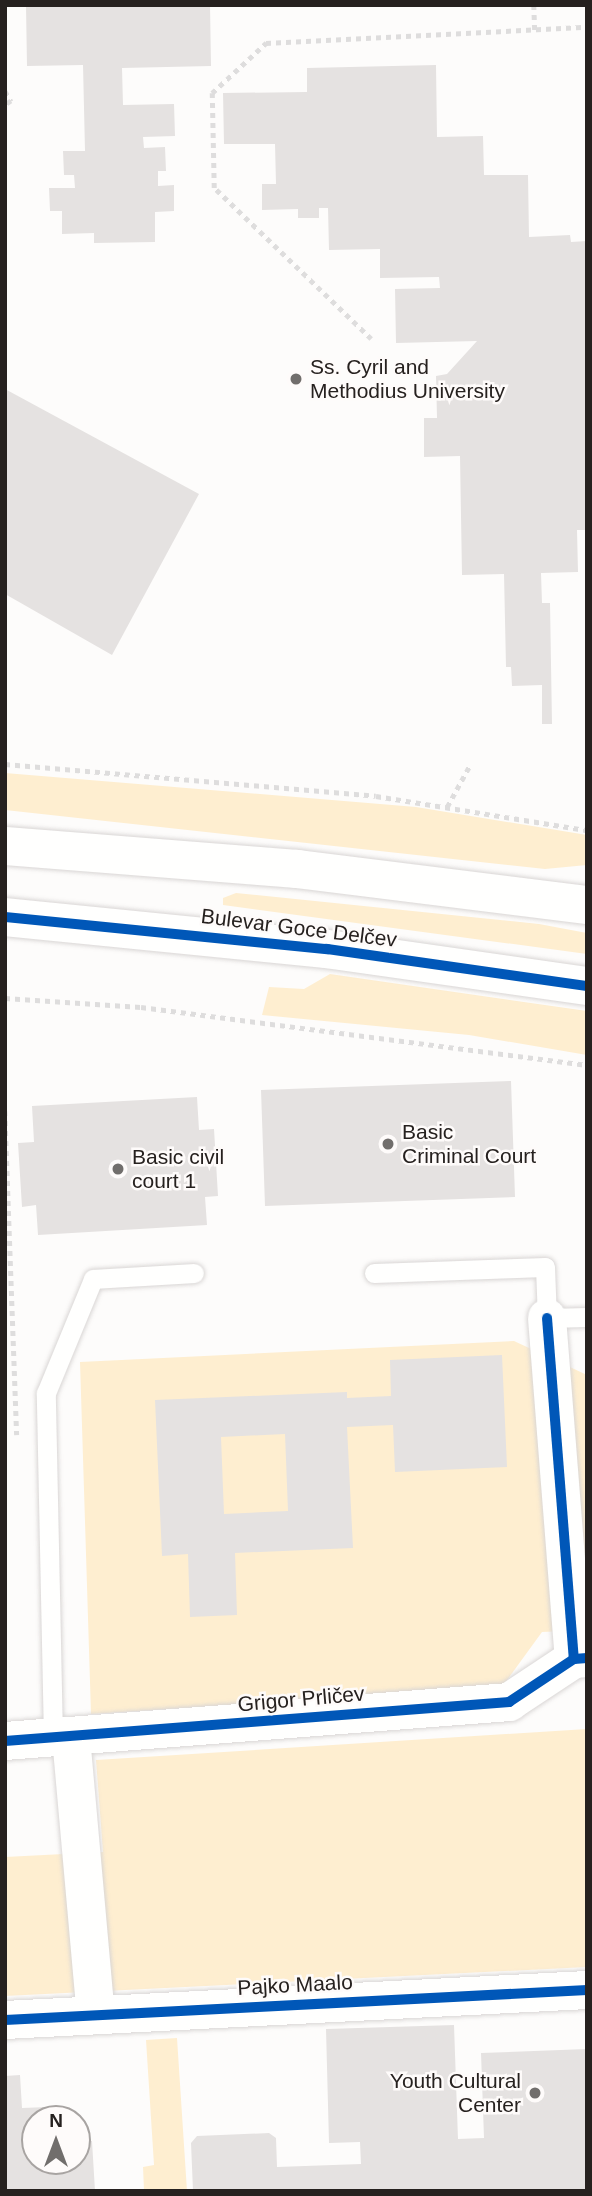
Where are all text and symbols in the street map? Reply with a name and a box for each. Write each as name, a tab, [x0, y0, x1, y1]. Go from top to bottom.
place label: Ss. Cyril and Methodius University	[310, 354, 505, 404]
marker: Ss. Cyril and Methodius University	[288, 371, 304, 387]
street label: Bulevar Goce Delčev	[200, 903, 398, 953]
place label: Basic Criminal Court	[402, 1119, 536, 1169]
marker: Basic Criminal Court	[380, 1136, 396, 1152]
place label: Basic civil court 1	[132, 1144, 224, 1194]
marker: Basic civil court 1	[110, 1161, 126, 1177]
street label: Grigor Prličev	[237, 1681, 365, 1717]
street label: Pajko Maalo	[237, 1969, 353, 2001]
place label: Youth Cultural Center	[390, 2068, 521, 2118]
marker: Youth Cultural Center	[527, 2085, 543, 2101]
north arrow	[21, 2105, 91, 2175]
text: N	[49, 2110, 63, 2131]

